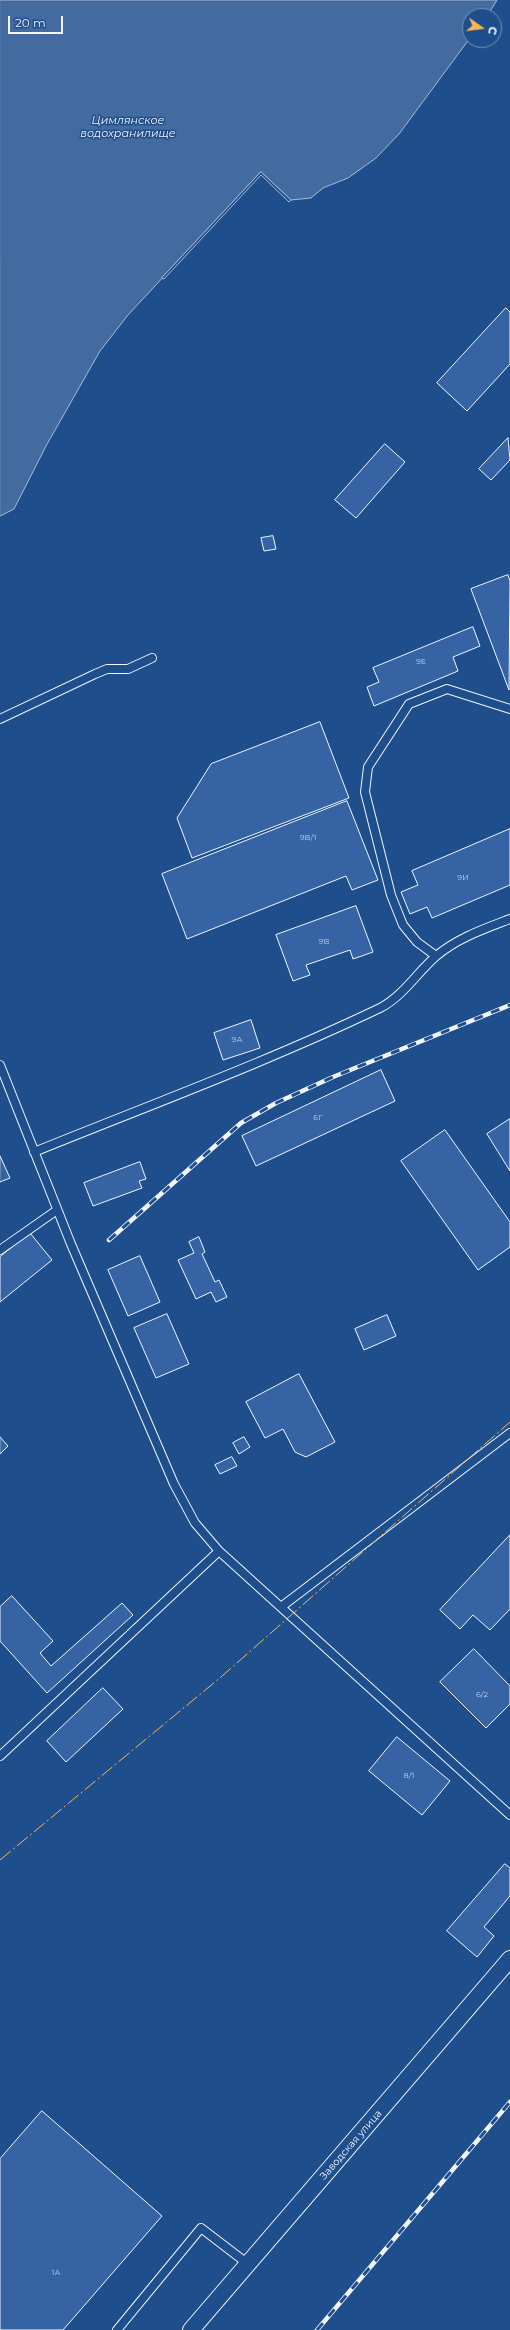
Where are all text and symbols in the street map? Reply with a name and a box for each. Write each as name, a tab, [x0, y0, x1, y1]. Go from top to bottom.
scale bar	[10, 8, 65, 34]
north arrow	[462, 8, 502, 48]
text: 20 m	[15, 15, 46, 30]
text: С	[485, 25, 500, 36]
water label: Цимлянское водохранилище	[80, 114, 176, 140]
house number: 9Е	[416, 657, 426, 667]
house number: 9В/1	[300, 833, 316, 843]
house number: 9И	[457, 873, 469, 883]
house number: 9В	[319, 937, 329, 947]
house number: 9А	[232, 1035, 242, 1045]
house number: 6Г	[313, 1113, 323, 1123]
house number: 6/2	[476, 1690, 488, 1700]
house number: 8/1	[404, 1771, 414, 1781]
street label: Заводская улица	[318, 2108, 384, 2182]
house number: 1А	[52, 2268, 60, 2278]

